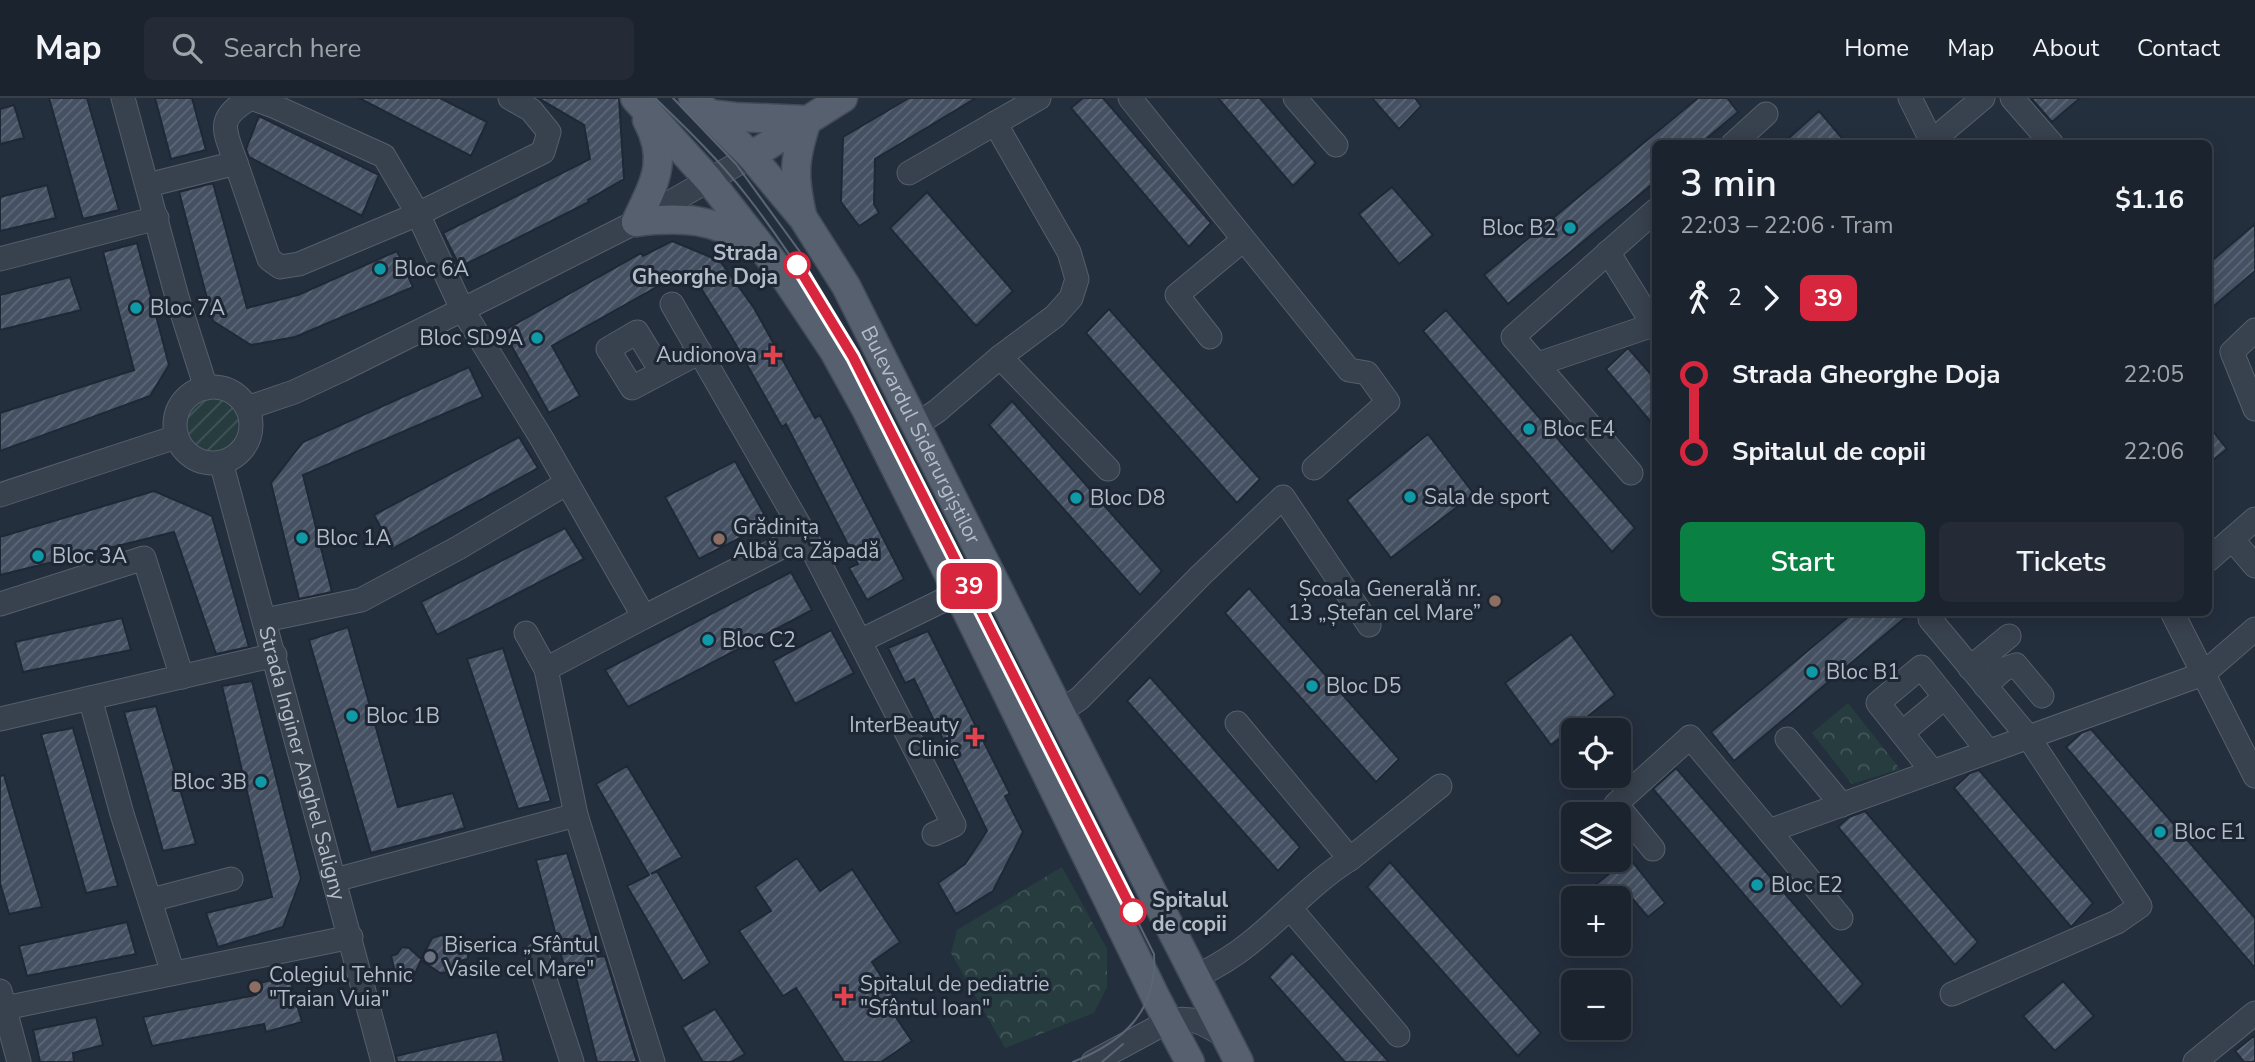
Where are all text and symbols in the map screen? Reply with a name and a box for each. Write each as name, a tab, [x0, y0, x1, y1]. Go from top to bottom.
search box	[144, 17, 634, 80]
text: Map	[35, 26, 102, 71]
icon: search	[168, 29, 206, 67]
text: Search here	[224, 31, 361, 66]
text: Home	[1844, 32, 1909, 64]
text: Map	[1947, 32, 1994, 64]
text: About	[2032, 32, 2099, 64]
text: Contact	[2137, 32, 2220, 64]
text: 3 min	[1680, 158, 1777, 209]
text: $1.16	[2115, 182, 2184, 217]
text: 22:03 – 22:06 · Tram	[1680, 210, 1893, 241]
place label: Bloc B2	[1482, 214, 1556, 242]
marker: Bloc B2	[1562, 220, 1578, 236]
place label: Strada Gheorghe Doja	[632, 239, 778, 291]
marker: Strada Gheorghe Doja	[784, 252, 810, 278]
place label: Bloc 6A	[394, 255, 469, 283]
marker: Bloc 6A	[372, 261, 388, 277]
icon: walk	[1680, 279, 1718, 317]
icon: forward	[1752, 279, 1790, 317]
text: 2	[1728, 282, 1742, 313]
text: 39	[1814, 282, 1843, 314]
place label: Bloc 7A	[150, 294, 225, 322]
marker: Bloc 7A	[128, 300, 144, 316]
street label: Bulevardul Siderurgiștilor	[854, 321, 988, 549]
place label: Bloc SD9A	[419, 324, 523, 352]
marker: Bloc SD9A	[529, 330, 545, 346]
place label: Audionova	[656, 341, 757, 369]
marker: Audionova	[763, 345, 783, 365]
text: Strada Gheorghe Doja	[1732, 357, 2001, 392]
text: 22:05	[2124, 359, 2184, 390]
place label: Bloc E4	[1543, 415, 1615, 443]
marker: Bloc E4	[1521, 421, 1537, 437]
text: Spitalul de copii	[1732, 434, 1926, 469]
text: 22:06	[2124, 436, 2184, 467]
place label: Sala de sport	[1424, 483, 1550, 511]
place label: Bloc D8	[1090, 484, 1165, 512]
marker: Sala de sport	[1402, 489, 1418, 505]
marker: Bloc D8	[1068, 490, 1084, 506]
place label: Grădinița Albă ca Zăpadă	[733, 513, 880, 565]
button: Start	[1680, 522, 1925, 602]
button: Tickets	[1939, 522, 2184, 602]
place label: Bloc 1A	[316, 524, 391, 552]
marker: Bloc 1A	[294, 530, 310, 546]
marker: Grădinița Albă ca Zăpadă	[711, 531, 727, 547]
place label: Bloc 3A	[52, 542, 127, 570]
marker: Bloc 3A	[30, 548, 46, 564]
line badge: 39	[937, 563, 1000, 609]
text: 39	[955, 570, 983, 602]
place label: Școala Generală nr. 13 „Ștefan cel Mare”	[1288, 575, 1481, 627]
marker: Școala Generală nr. 13 „Ștefan cel Mare”	[1487, 593, 1503, 609]
street label: Strada Inginer Anghel Saligny	[252, 623, 353, 903]
place label: Bloc C2	[722, 626, 796, 654]
marker: Bloc C2	[700, 632, 716, 648]
place label: Bloc B1	[1826, 658, 1900, 686]
marker: Bloc B1	[1804, 664, 1820, 680]
place label: Bloc D5	[1326, 672, 1401, 700]
marker: Bloc D5	[1304, 678, 1320, 694]
place label: Bloc 1B	[366, 702, 440, 730]
marker: Bloc 1B	[344, 708, 360, 724]
place label: InterBeauty Clinic	[849, 711, 959, 763]
map controls	[1561, 718, 1631, 1040]
button: locate	[1561, 718, 1631, 788]
marker: InterBeauty Clinic	[965, 727, 985, 747]
place label: Bloc 3B	[173, 768, 247, 796]
marker: Bloc 3B	[253, 774, 269, 790]
button: layers	[1561, 802, 1631, 872]
place label: Bloc E1	[2174, 818, 2246, 846]
marker: Bloc E1	[2152, 824, 2168, 840]
place label: Bloc E2	[1771, 871, 1843, 899]
marker: Bloc E2	[1749, 877, 1765, 893]
place label: Spitalul de copii	[1152, 886, 1229, 938]
button: +	[1561, 886, 1631, 956]
marker: Spitalul de copii	[1120, 899, 1146, 925]
place label: Biserica „Sfântul Vasile cel Mare"	[443, 931, 600, 983]
marker: Biserica „Sfântul Vasile cel Mare"	[422, 949, 438, 965]
place label: Colegiul Tehnic "Traian Vuia"	[269, 961, 413, 1013]
place label: Spitalul de pediatrie "Sfântul Ioan"	[860, 970, 1050, 1022]
button: −	[1561, 970, 1631, 1040]
marker: Colegiul Tehnic "Traian Vuia"	[247, 979, 263, 995]
marker: Spitalul de pediatrie "Sfântul Ioan"	[834, 986, 854, 1006]

